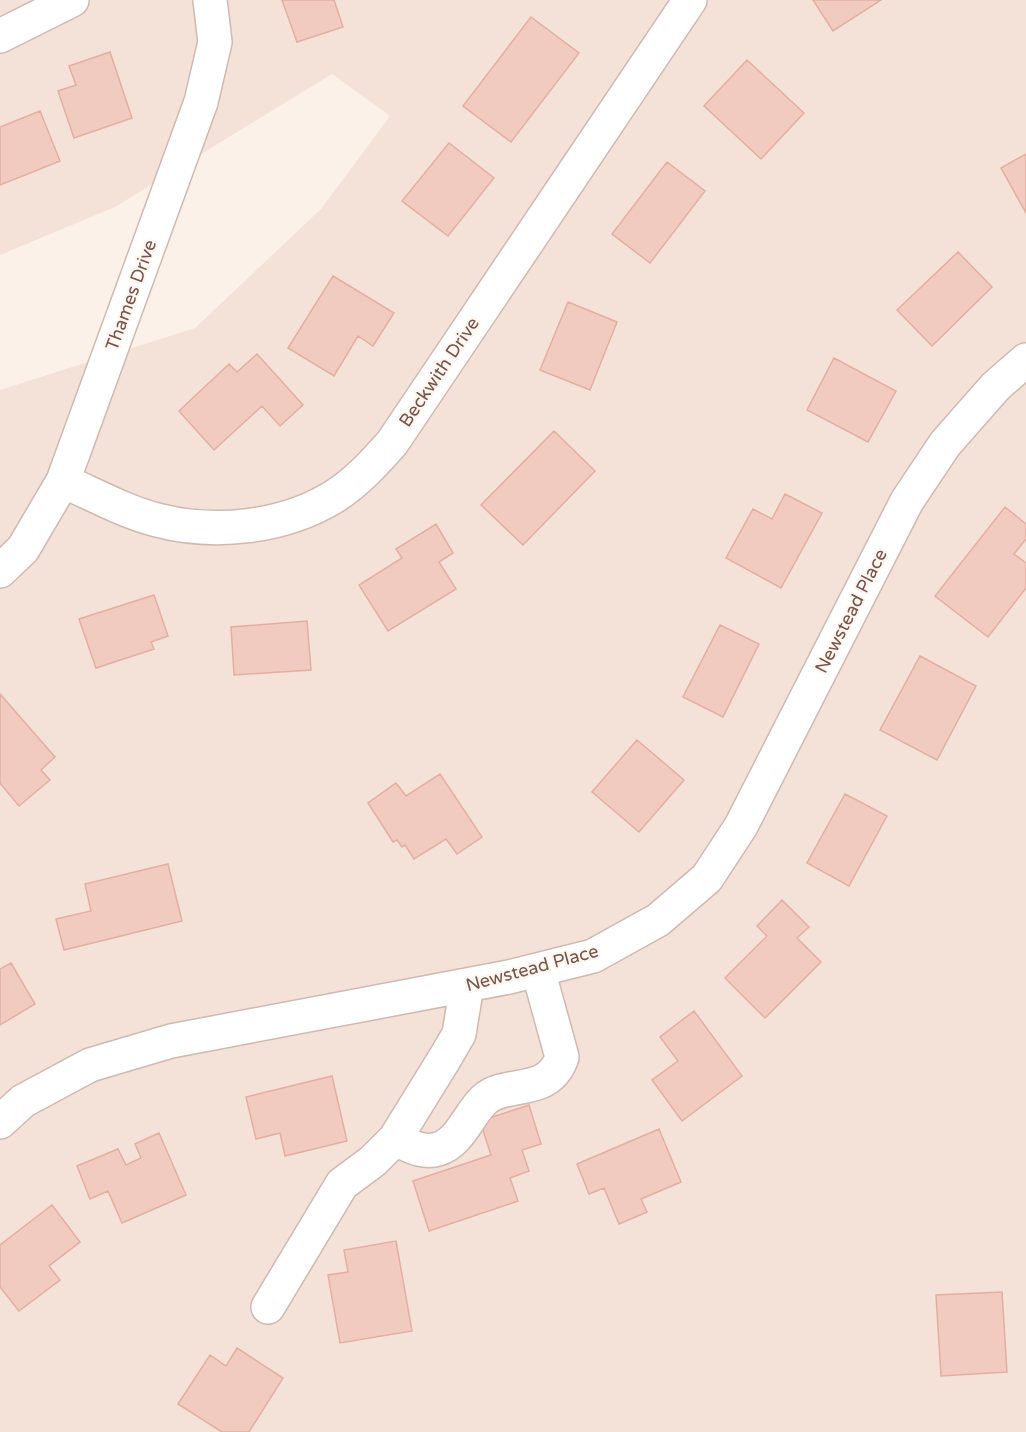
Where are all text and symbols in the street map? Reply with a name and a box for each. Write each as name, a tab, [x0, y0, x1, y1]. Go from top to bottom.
street label: Thames Drive	[101, 237, 161, 353]
street label: Beckwith Drive	[394, 313, 484, 431]
street label: Newstead Place	[810, 545, 892, 677]
street label: Newstead Place	[463, 940, 601, 996]

